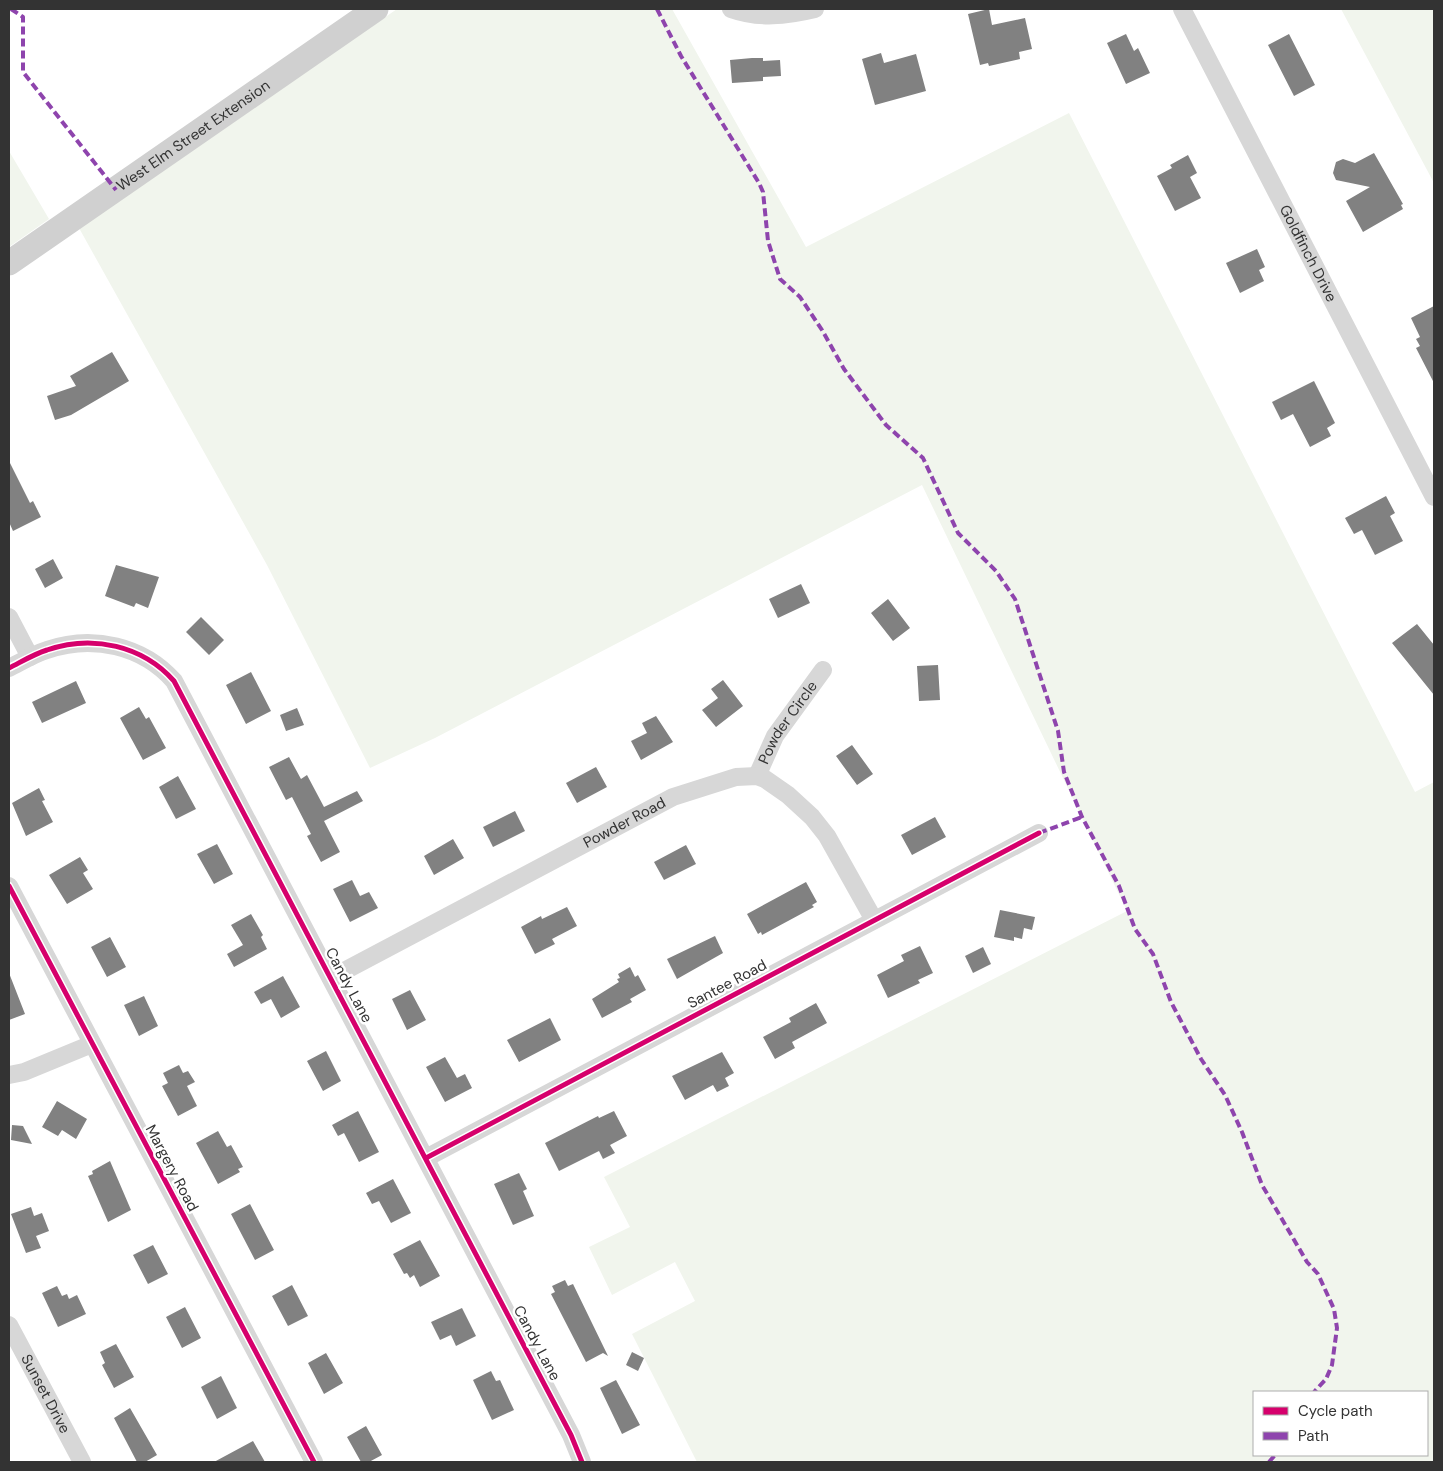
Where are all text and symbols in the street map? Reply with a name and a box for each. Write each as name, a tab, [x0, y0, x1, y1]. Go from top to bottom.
street label: West Elm Street Extension	[112, 75, 274, 196]
street label: Goldfinch Drive	[1275, 201, 1342, 305]
street label: Powder Circle	[754, 677, 822, 767]
street label: Powder Road	[580, 793, 669, 853]
street label: Candy Lane	[321, 944, 377, 1026]
street label: Santee Road	[684, 955, 770, 1013]
street label: Margery Road	[141, 1121, 203, 1215]
street label: Candy Lane	[509, 1302, 565, 1384]
street label: Sunset Drive	[16, 1351, 75, 1437]
legend	[1253, 1391, 1428, 1456]
text: Cycle path	[1298, 1401, 1373, 1421]
text: Path	[1298, 1426, 1329, 1446]

